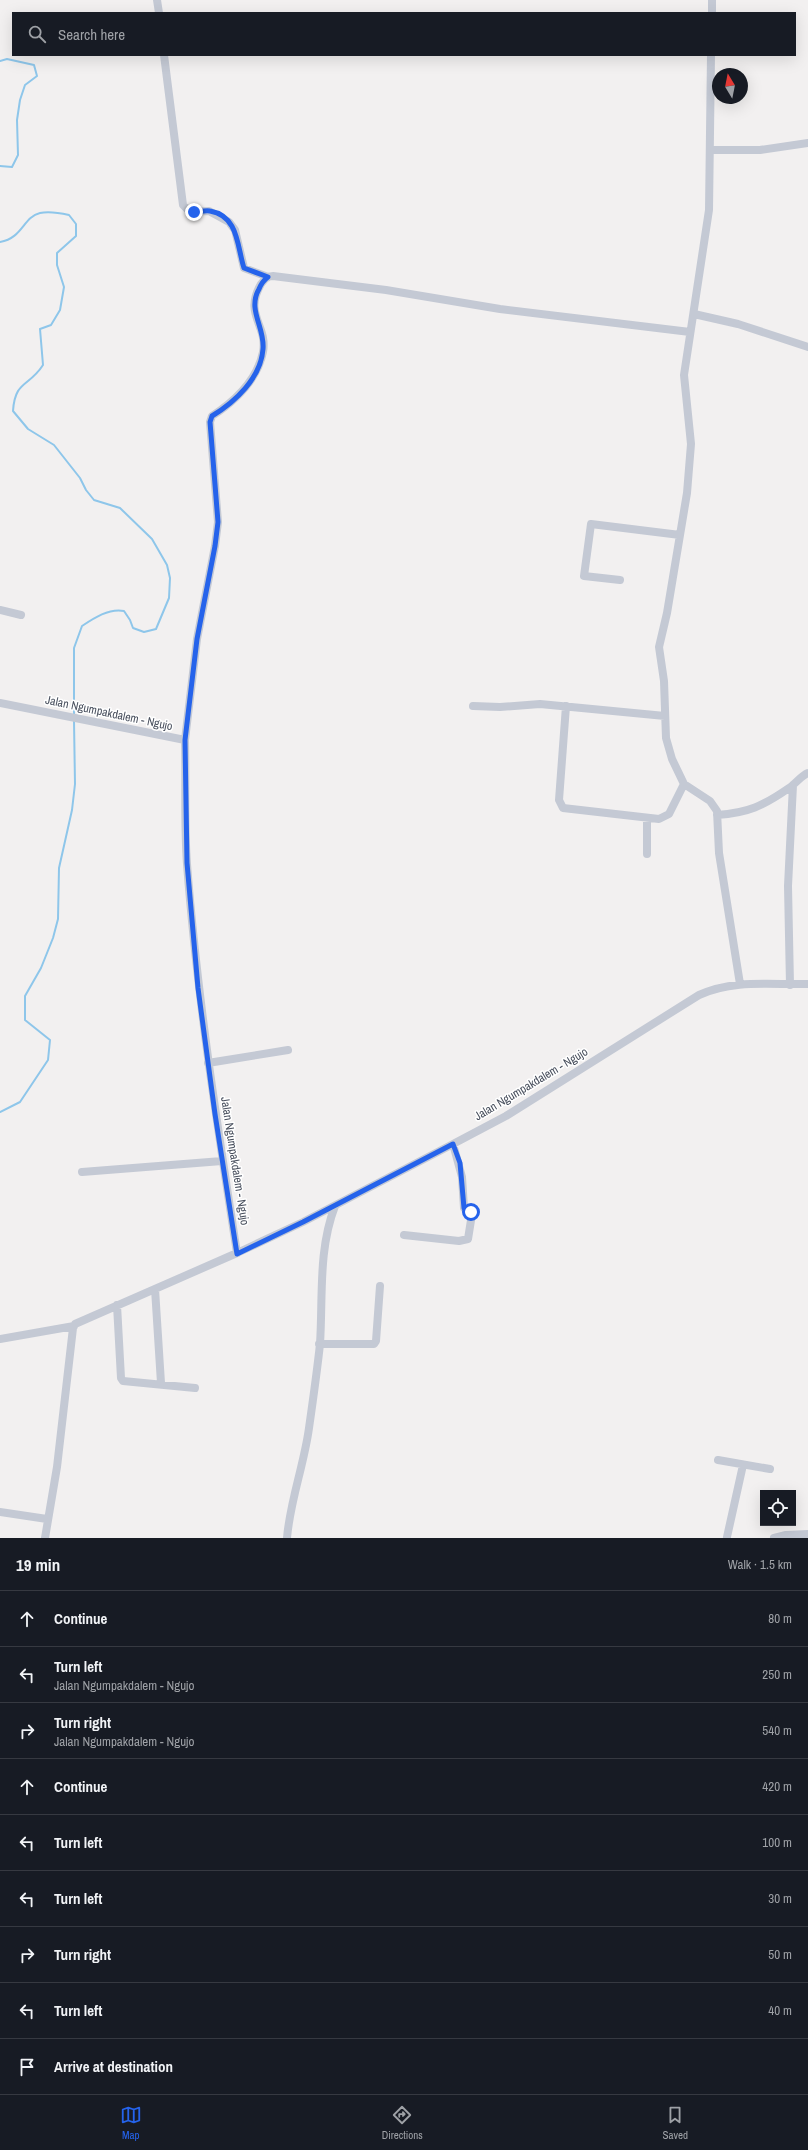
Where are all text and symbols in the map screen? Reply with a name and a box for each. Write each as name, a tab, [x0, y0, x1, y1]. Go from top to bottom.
search box	[12, 12, 796, 56]
icon: search	[26, 23, 48, 45]
text: Search here	[58, 24, 125, 45]
north arrow	[712, 68, 748, 104]
route end	[185, 203, 203, 221]
street label: Jalan Ngumpakdalem - Ngujo	[44, 692, 174, 734]
street label: Jalan Ngumpakdalem - Ngujo	[471, 1044, 591, 1124]
street label: Jalan Ngumpakdalem - Ngujo	[217, 1096, 253, 1226]
route start	[462, 1203, 480, 1221]
map controls	[760, 1490, 796, 1526]
button: locate	[760, 1490, 796, 1526]
text: 19 min	[16, 1553, 60, 1576]
text: Walk · 1.5 km	[728, 1556, 792, 1573]
icon: ahead	[16, 1608, 38, 1630]
text: Continue	[54, 1608, 107, 1629]
text: 80 m	[768, 1610, 792, 1627]
text: Turn left	[54, 1656, 102, 1677]
icon: left	[16, 1664, 38, 1686]
text: 250 m	[762, 1666, 792, 1683]
text: Jalan Ngumpakdalem - Ngujo	[54, 1677, 194, 1694]
text: Turn right	[54, 1712, 111, 1733]
icon: right	[16, 1720, 38, 1742]
text: 540 m	[762, 1722, 792, 1739]
text: Jalan Ngumpakdalem - Ngujo	[54, 1733, 194, 1750]
icon: ahead	[16, 1776, 38, 1798]
text: Continue	[54, 1776, 107, 1797]
text: 420 m	[762, 1778, 792, 1795]
icon: left	[16, 1832, 38, 1854]
text: Turn left	[54, 1832, 102, 1853]
text: 100 m	[762, 1834, 792, 1851]
icon: left	[16, 1888, 38, 1910]
text: Turn left	[54, 1888, 102, 1909]
text: 30 m	[768, 1890, 792, 1907]
icon: right	[16, 1944, 38, 1966]
text: Turn right	[54, 1944, 111, 1965]
text: 50 m	[768, 1946, 792, 1963]
icon: left	[16, 2000, 38, 2022]
text: Turn left	[54, 2000, 102, 2021]
text: 40 m	[768, 2002, 792, 2019]
icon: arrive	[16, 2056, 38, 2078]
text: Arrive at destination	[54, 2056, 173, 2077]
tab: Map	[120, 2104, 142, 2142]
tab: Directions	[382, 2104, 423, 2142]
tab: Saved	[663, 2104, 688, 2142]

